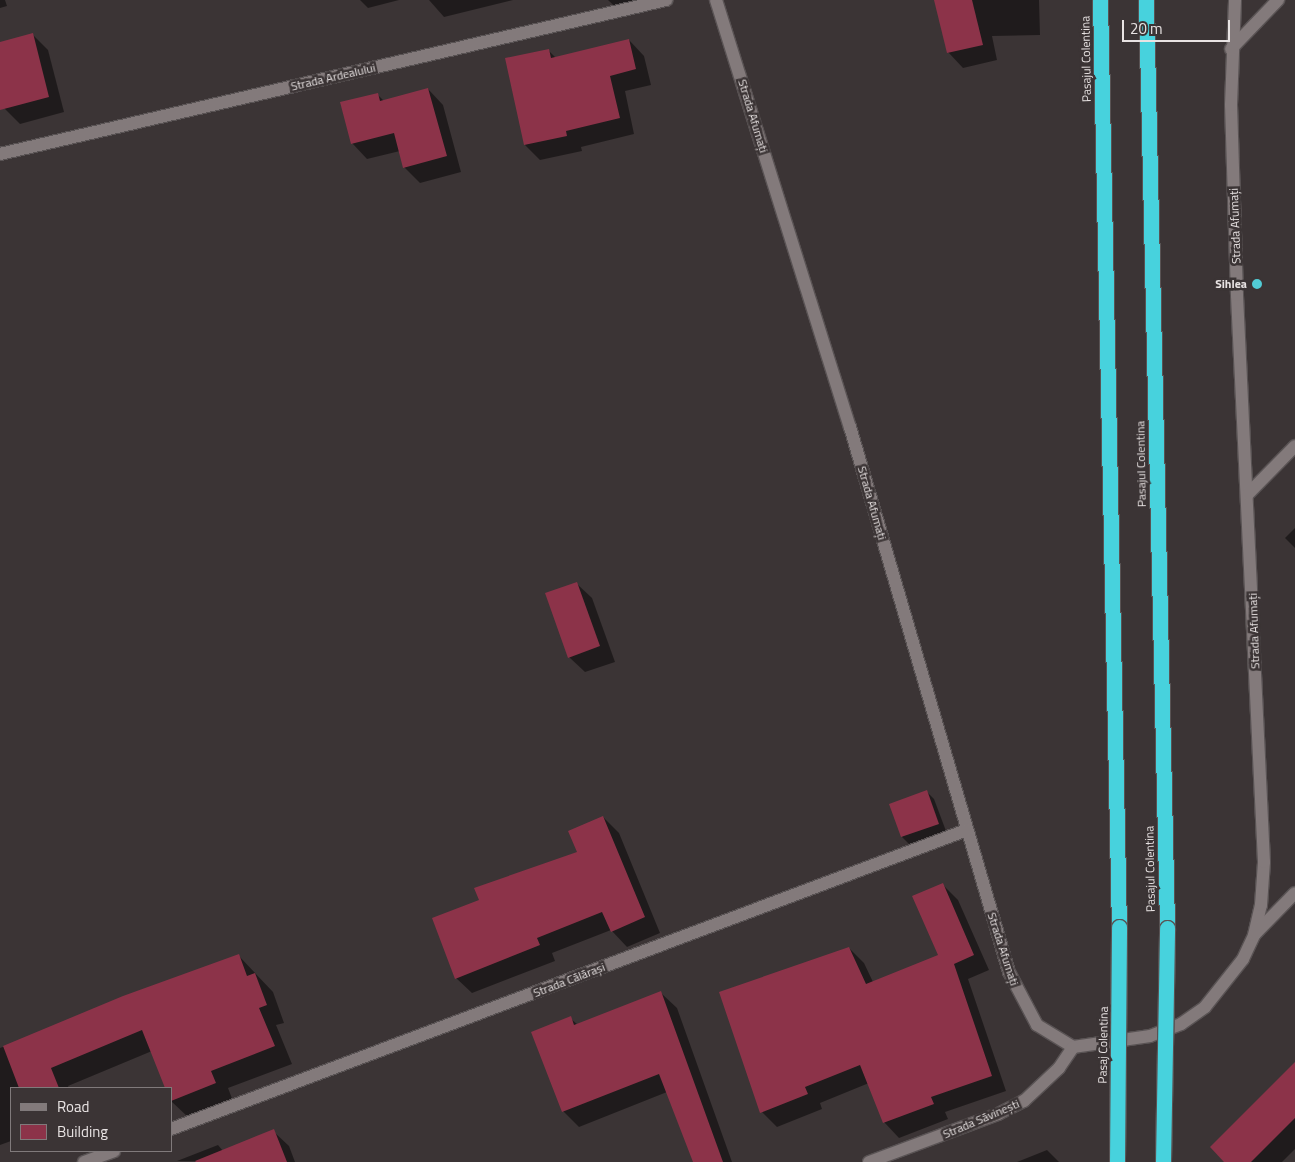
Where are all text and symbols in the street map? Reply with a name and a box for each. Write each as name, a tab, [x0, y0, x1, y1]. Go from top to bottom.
scale bar	[1125, 10, 1232, 42]
street label: Pasajul Colentina	[1078, 16, 1094, 102]
text: 20 m	[1130, 17, 1163, 40]
street label: Strada Ardealului	[289, 60, 377, 94]
street label: Strada Afumați	[735, 78, 771, 154]
street label: Strada Afumați	[1226, 188, 1244, 264]
place label: Sihlea	[1215, 277, 1247, 291]
marker: Sihlea	[1251, 278, 1263, 290]
street label: Pasajul Colentina	[1133, 421, 1149, 507]
street label: Strada Afumați	[855, 464, 889, 542]
street label: Strada Afumați	[1245, 593, 1263, 669]
street label: Pasajul Colentina	[1142, 826, 1158, 912]
street label: Strada Afumați	[984, 911, 1022, 987]
street label: Strada Călărași	[531, 960, 607, 1000]
street label: Pasaj Colentina	[1095, 1006, 1111, 1084]
legend	[10, 1087, 172, 1152]
text: Road	[57, 1095, 89, 1118]
street label: Strada Săvinești	[941, 1096, 1021, 1142]
text: Building	[57, 1120, 108, 1143]

